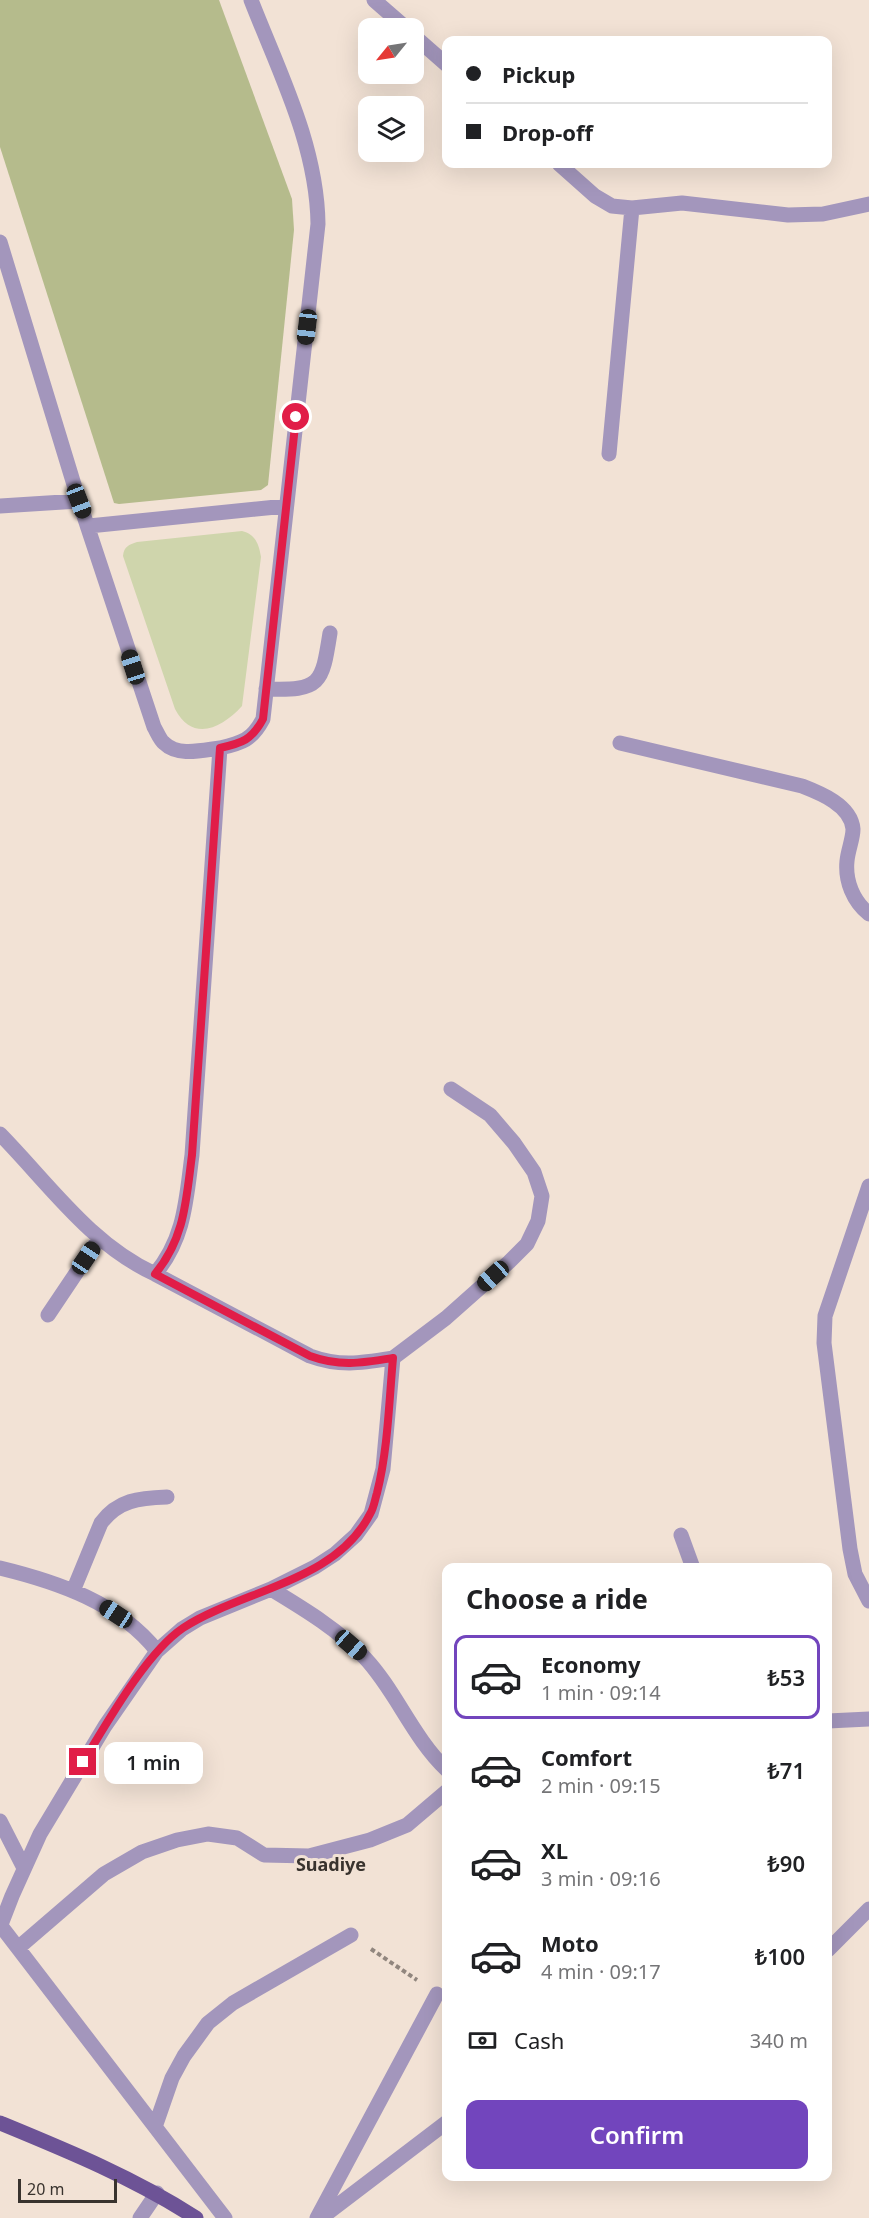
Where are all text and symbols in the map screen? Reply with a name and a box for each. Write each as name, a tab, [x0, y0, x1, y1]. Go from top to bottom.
north arrow	[358, 18, 424, 84]
map controls	[358, 18, 424, 162]
text: Pickup	[502, 59, 575, 89]
button: layers	[358, 96, 424, 162]
text: Drop-off	[502, 117, 593, 147]
car	[296, 308, 318, 346]
route start	[282, 403, 309, 430]
car	[64, 481, 94, 521]
car	[119, 647, 147, 687]
car	[68, 1238, 104, 1278]
car	[474, 1257, 512, 1295]
text: Choose a ride	[466, 1580, 648, 1617]
car	[96, 1597, 136, 1631]
car	[332, 1626, 370, 1664]
text: Economy	[541, 1649, 640, 1679]
icon: car	[469, 1650, 523, 1704]
text: ₺53	[767, 1662, 805, 1692]
text: 1 min · 09:14	[541, 1679, 661, 1706]
callout: 1 min	[104, 1741, 203, 1783]
text: Comfort	[541, 1742, 632, 1772]
icon: car	[469, 1743, 523, 1797]
route end	[69, 1748, 96, 1775]
text: 1 min	[126, 1749, 181, 1776]
text: ₺71	[767, 1755, 805, 1785]
text: 2 min · 09:15	[541, 1772, 661, 1799]
text: XL	[541, 1835, 568, 1865]
icon: car	[469, 1836, 523, 1890]
text: ₺90	[767, 1848, 805, 1878]
district label: Suadiye	[296, 1852, 366, 1876]
text: 3 min · 09:16	[541, 1865, 661, 1892]
text: Moto	[541, 1928, 599, 1958]
icon: car	[469, 1929, 523, 1983]
text: ₺100	[755, 1941, 805, 1971]
text: 4 min · 09:17	[541, 1958, 661, 1985]
icon: cash	[466, 2024, 499, 2057]
text: Cash	[514, 2025, 564, 2055]
text: 340 m	[750, 2027, 808, 2054]
button: Confirm	[466, 2100, 808, 2169]
scale bar	[18, 2176, 117, 2204]
text: 20 m	[27, 2178, 64, 2200]

